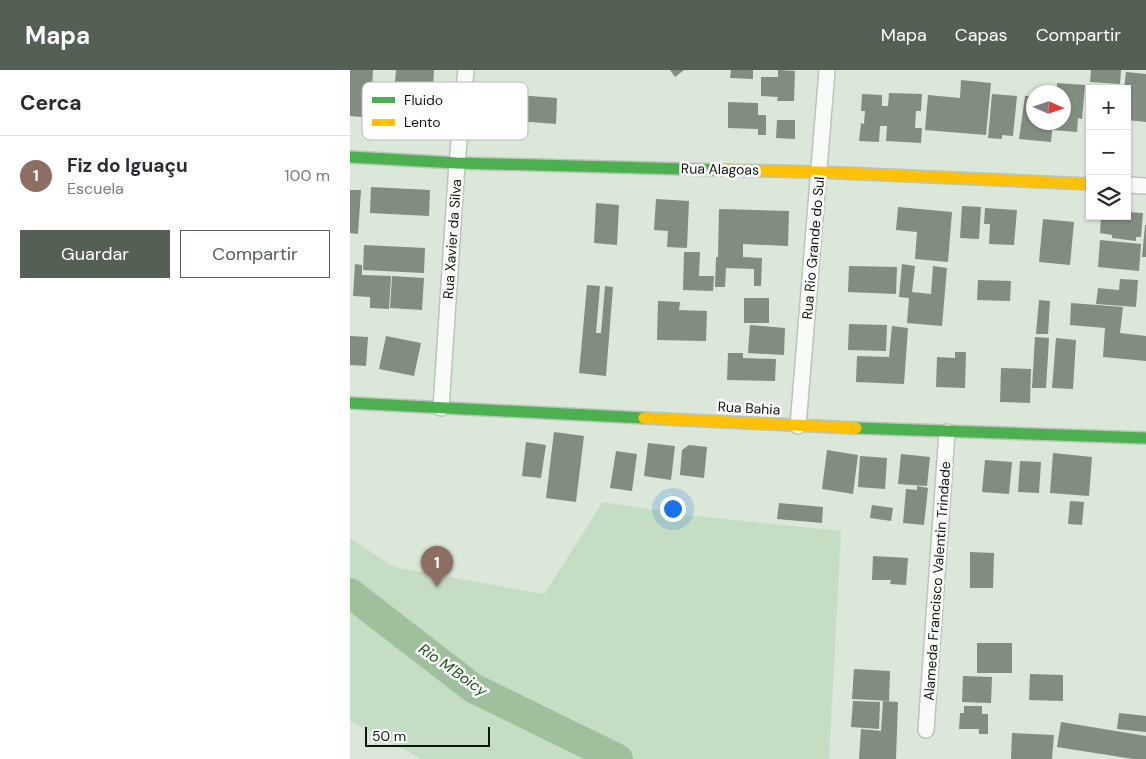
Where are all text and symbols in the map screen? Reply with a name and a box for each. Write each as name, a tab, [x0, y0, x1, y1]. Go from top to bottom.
text: Mapa	[25, 20, 90, 51]
text: Mapa	[881, 23, 927, 47]
text: Capas	[955, 23, 1008, 47]
text: Compartir	[1036, 23, 1121, 47]
legend	[362, 82, 528, 140]
north arrow	[1026, 85, 1071, 130]
map controls	[1086, 85, 1131, 220]
button: +	[1086, 85, 1131, 130]
text: Cerca	[20, 89, 82, 117]
text: Fluido	[404, 91, 443, 109]
text: Lento	[404, 113, 441, 131]
button: −	[1086, 130, 1131, 175]
text: Fiz do Iguaçu	[67, 153, 188, 178]
street label: Rua Alagoas	[681, 159, 759, 179]
text: 1	[33, 165, 39, 186]
text: 100 m	[285, 165, 330, 186]
button: layers	[1086, 175, 1131, 220]
street label: Rua Rio Grande do Sul	[798, 176, 828, 320]
text: Escuela	[67, 178, 124, 199]
street label: Rua Xavier da Silva	[439, 178, 465, 300]
button: Guardar	[20, 230, 170, 278]
button: Compartir	[180, 230, 330, 278]
street label: Rua Bahia	[717, 397, 781, 419]
street label: Alameda Francisco Valentin Trindade	[920, 461, 954, 701]
your location	[660, 496, 686, 522]
pin: 1	[421, 546, 453, 587]
water label: Rio M'Boicy	[415, 639, 492, 701]
scale bar	[365, 724, 490, 747]
text: 50 m	[372, 727, 406, 745]

